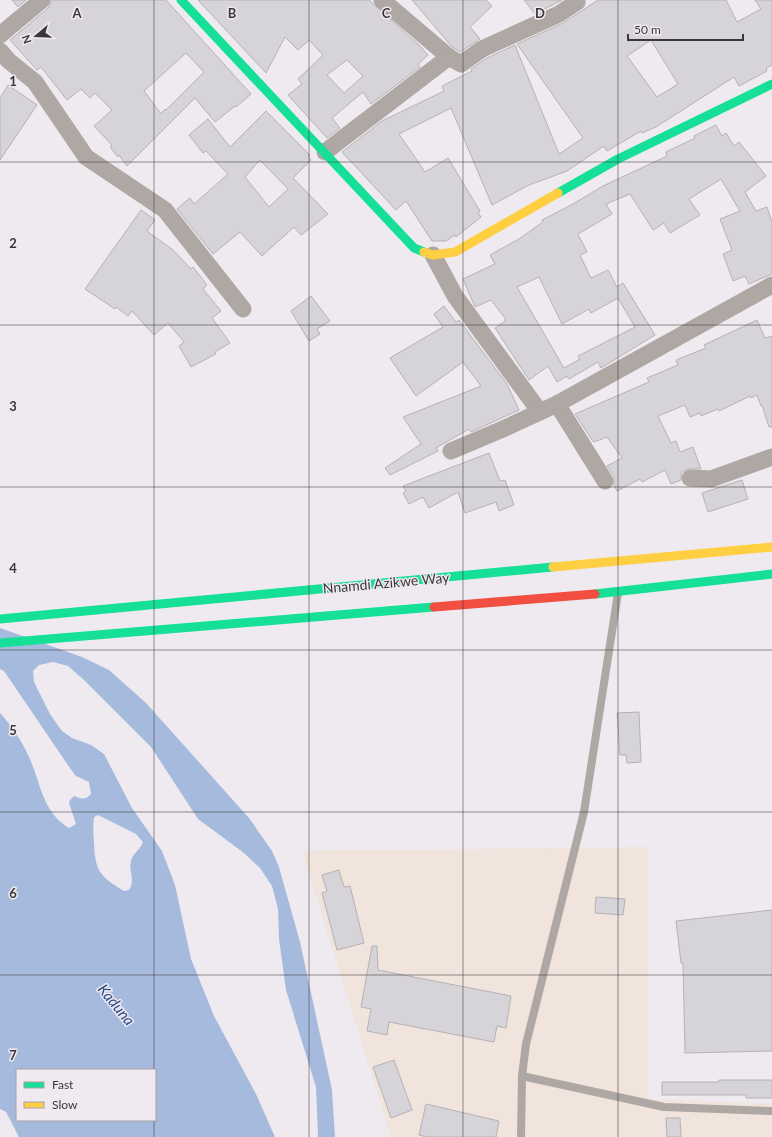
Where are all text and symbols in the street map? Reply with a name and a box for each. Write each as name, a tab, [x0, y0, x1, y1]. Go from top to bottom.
text: A	[71, 5, 82, 21]
text: B	[228, 5, 237, 21]
text: C	[382, 5, 391, 21]
text: D	[535, 5, 545, 21]
north arrow	[16, 16, 56, 56]
scale bar	[628, 16, 743, 42]
text: 50 m	[634, 22, 661, 37]
text: N	[19, 33, 34, 46]
text: 1	[9, 73, 17, 89]
text: 2	[9, 235, 17, 251]
text: 3	[9, 398, 17, 414]
text: 4	[9, 560, 17, 576]
street label: Nnamdi Azikwe Way	[322, 568, 451, 596]
text: 5	[9, 722, 17, 738]
text: 6	[9, 885, 17, 901]
water label: Kaduna	[95, 980, 139, 1029]
text: 7	[9, 1047, 17, 1063]
legend	[16, 1069, 156, 1121]
text: Fast	[52, 1077, 74, 1092]
text: Slow	[52, 1097, 78, 1112]

